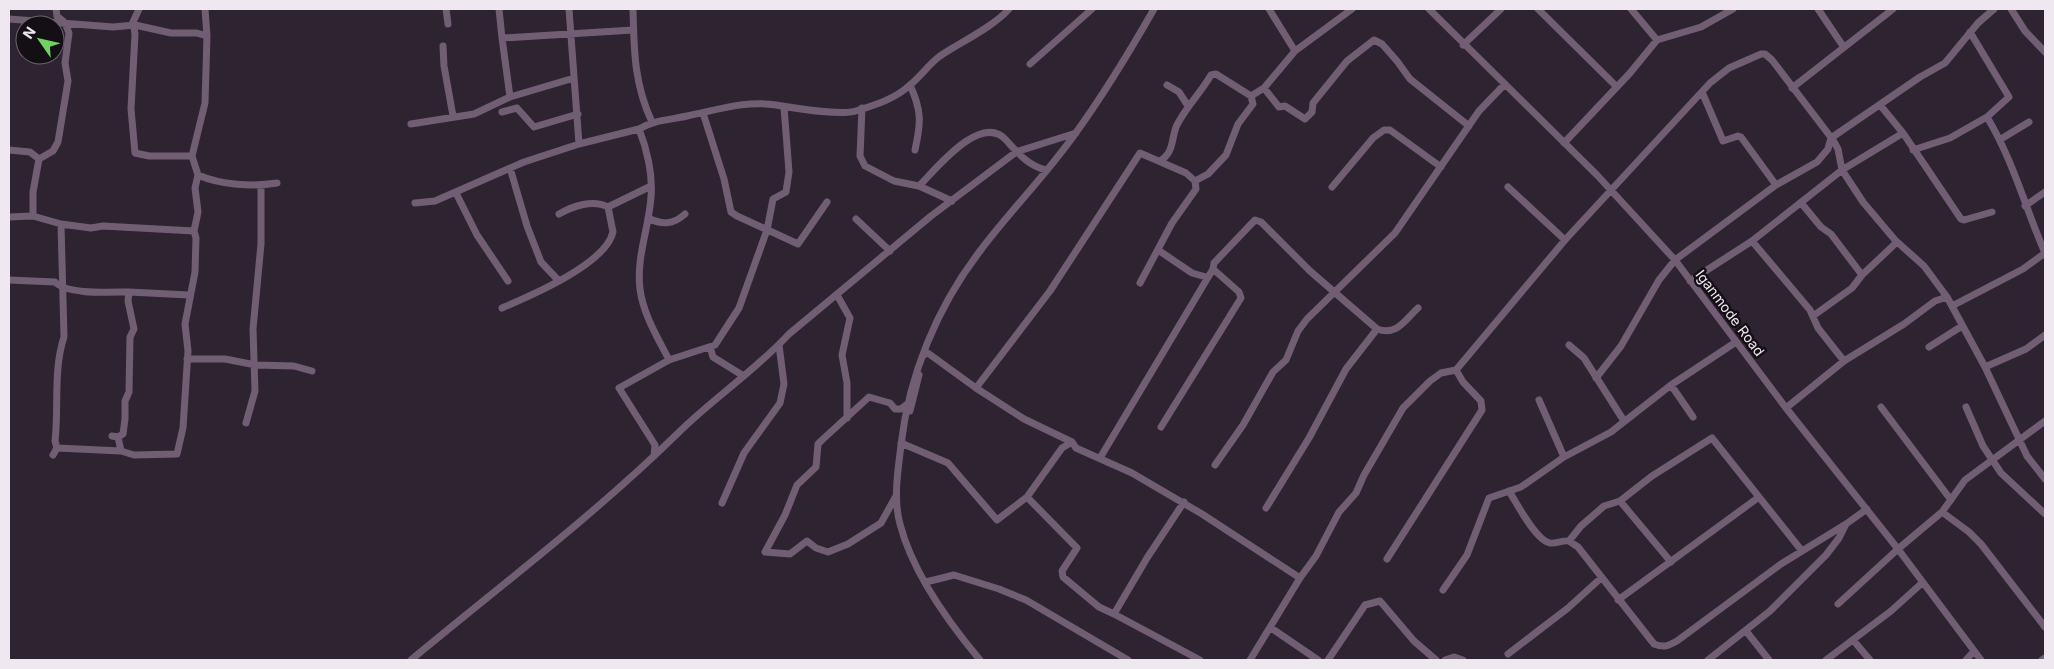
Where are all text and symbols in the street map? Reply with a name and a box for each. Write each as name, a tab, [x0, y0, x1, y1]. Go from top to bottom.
north arrow	[15, 15, 65, 65]
text: N	[19, 23, 39, 42]
street label: Iganmode Road	[1692, 266, 1768, 359]

